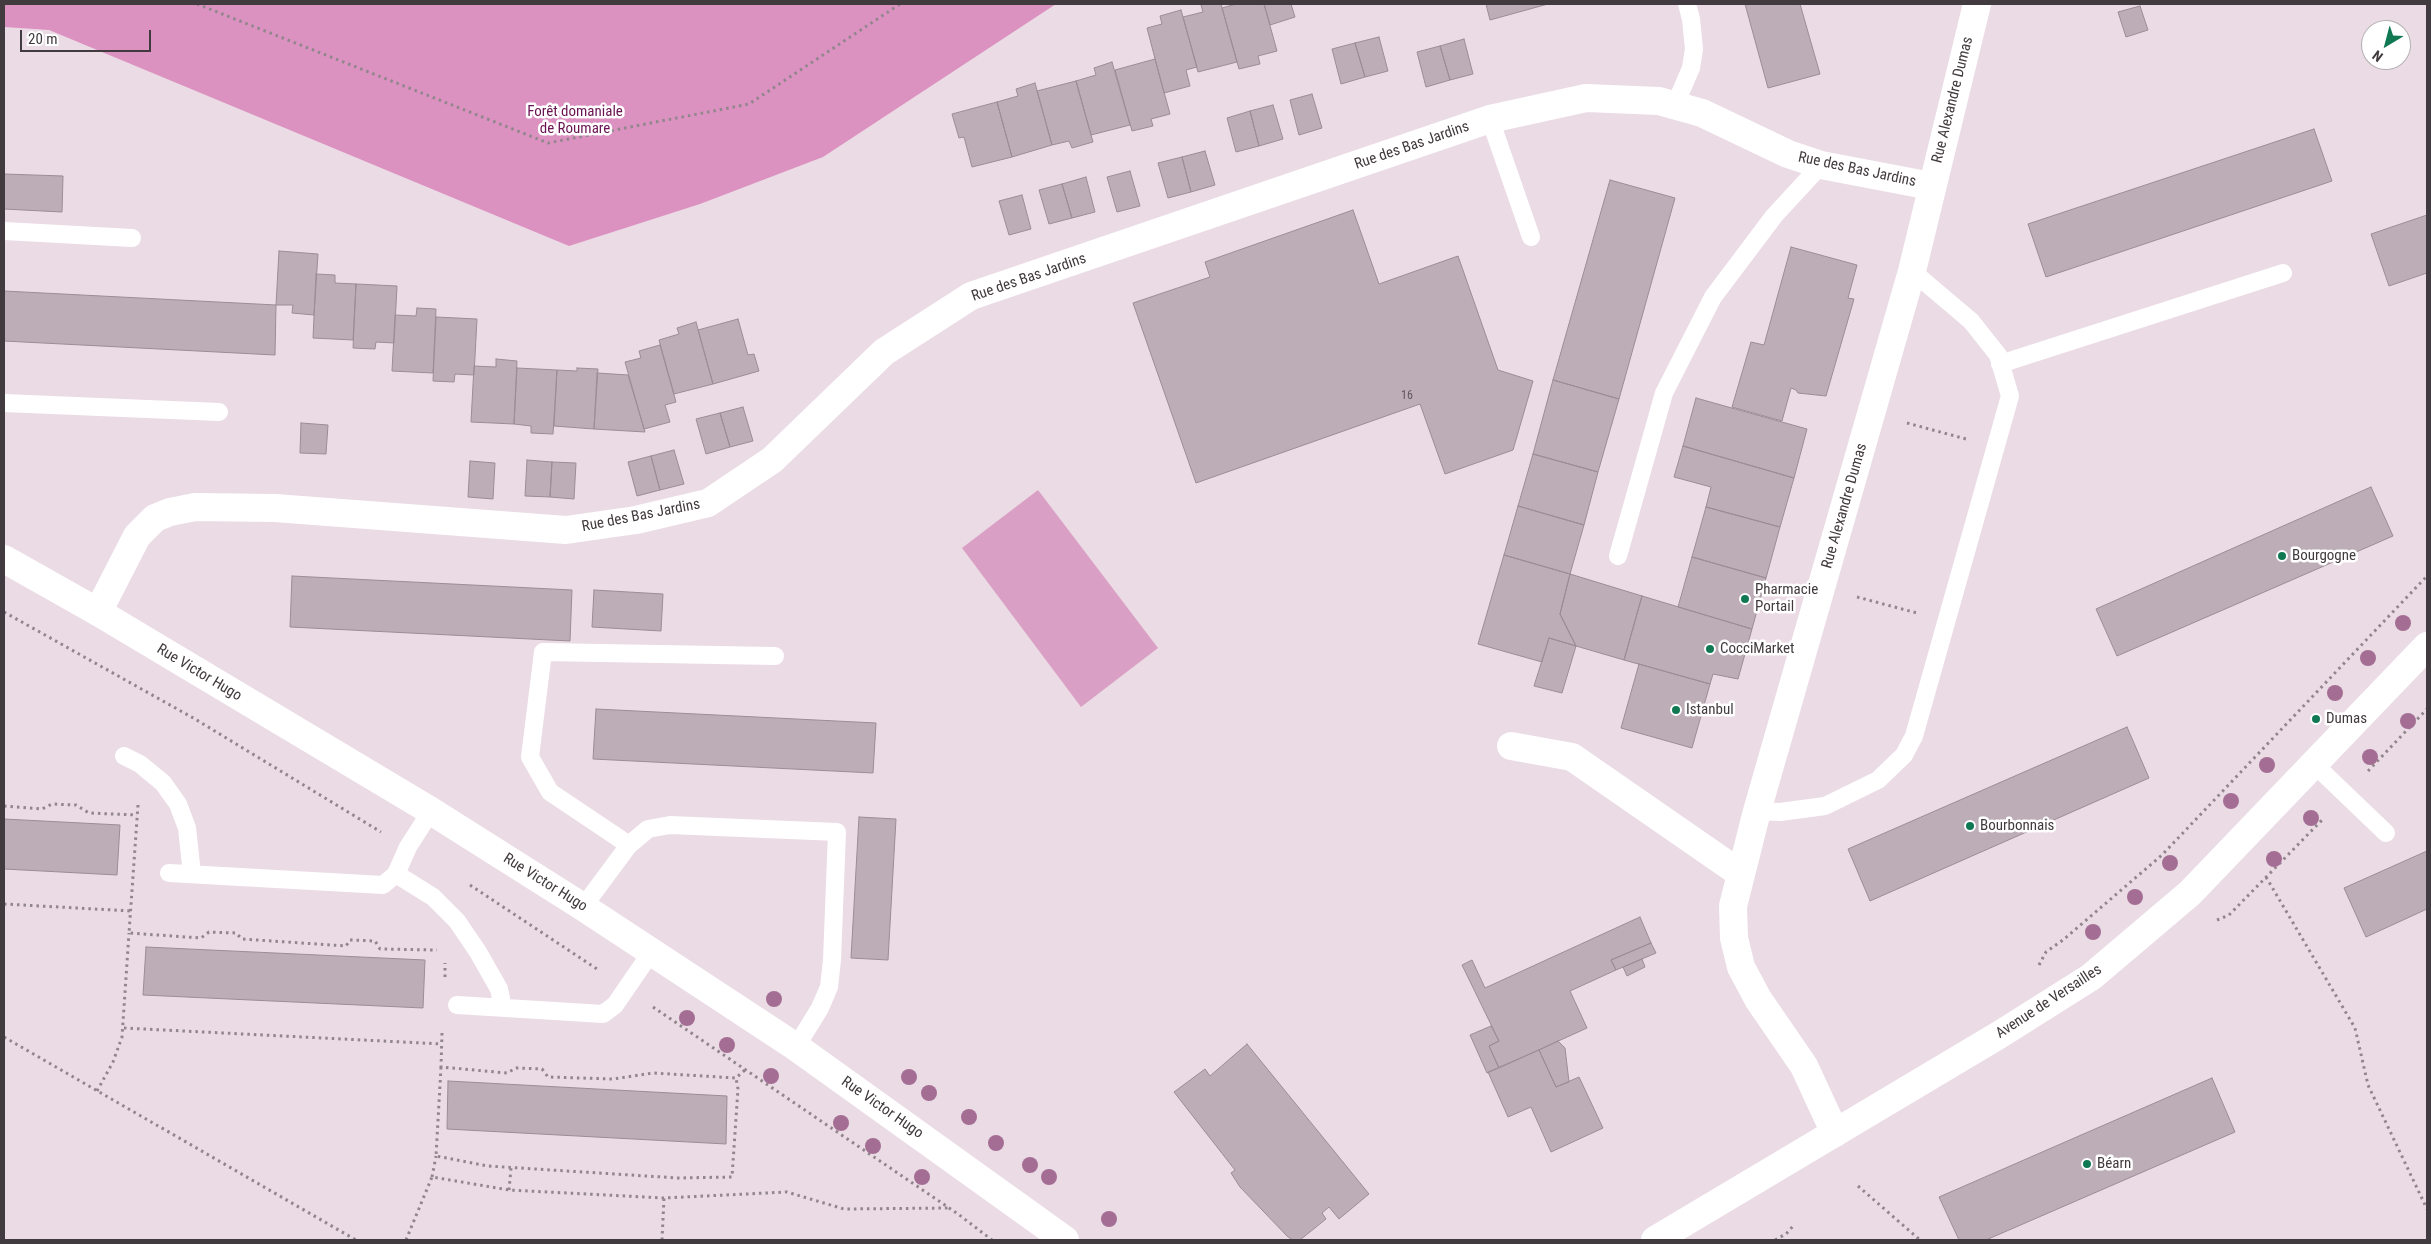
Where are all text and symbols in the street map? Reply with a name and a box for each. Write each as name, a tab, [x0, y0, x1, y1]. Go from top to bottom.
scale bar	[22, 20, 154, 52]
north arrow	[2361, 20, 2411, 70]
text: 20 m	[28, 30, 58, 48]
street label: Rue Alexandre Dumas	[1929, 35, 1977, 165]
text: N	[2369, 47, 2386, 65]
park label: Forêt domaniale de Roumare	[527, 103, 623, 138]
street label: Rue des Bas Jardins	[1352, 118, 1472, 174]
street label: Rue des Bas Jardins	[1796, 149, 1918, 191]
street label: Rue des Bas Jardins	[969, 250, 1089, 306]
house number: 16	[1401, 389, 1413, 403]
street label: Rue Alexandre Dumas	[1819, 441, 1871, 571]
street label: Rue des Bas Jardins	[580, 496, 702, 536]
place label: Bourgogne	[2292, 547, 2356, 565]
marker: Bourgogne	[2276, 550, 2288, 562]
place label: Pharmacie Portail	[1755, 581, 1818, 616]
marker: Pharmacie Portail	[1739, 593, 1751, 605]
place label: CocciMarket	[1720, 640, 1795, 658]
street label: Rue Victor Hugo	[153, 641, 245, 705]
marker: CocciMarket	[1704, 643, 1716, 655]
place label: Istanbul	[1686, 701, 1734, 719]
marker: Istanbul	[1670, 704, 1682, 716]
place label: Dumas	[2326, 710, 2367, 728]
marker: Dumas	[2310, 713, 2322, 725]
place label: Bourbonnais	[1980, 817, 2054, 835]
marker: Bourbonnais	[1964, 820, 1976, 832]
street label: Rue Victor Hugo	[500, 850, 590, 916]
street label: Avenue de Versailles	[1993, 961, 2105, 1043]
street label: Rue Victor Hugo	[838, 1073, 926, 1143]
place label: Béarn	[2097, 1155, 2131, 1173]
marker: Béarn	[2081, 1158, 2093, 1170]

